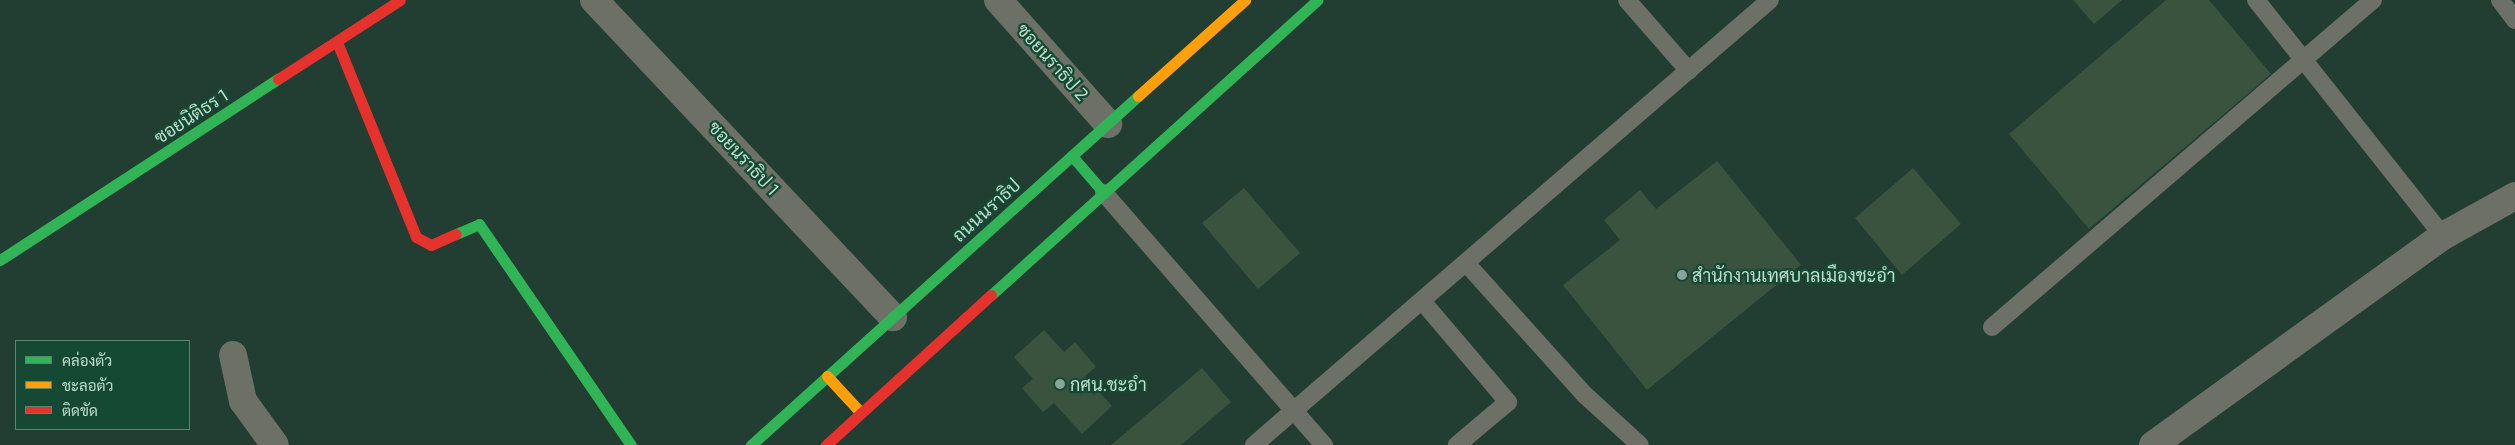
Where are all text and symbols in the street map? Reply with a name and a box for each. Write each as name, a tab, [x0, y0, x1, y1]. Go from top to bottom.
street label: ซอยนราธิป 2	[1013, 19, 1093, 105]
street label: ซอยนิติธร 1	[150, 84, 232, 148]
street label: ซอยนราธิป 1	[704, 116, 784, 200]
street label: ถนนนราธิป	[948, 174, 1024, 246]
place label: สํานักงานเทศบาลเมืองชะอำ	[1692, 264, 1896, 286]
marker: สํานักงานเทศบาลเมืองชะอำ	[1676, 269, 1688, 281]
legend	[15, 340, 190, 430]
text: คล่องตัว	[62, 351, 112, 369]
place label: กศน.ชะอำ	[1070, 373, 1147, 395]
text: ชะลอตัว	[62, 376, 113, 394]
marker: กศน.ชะอำ	[1054, 378, 1066, 390]
text: ติดขัด	[62, 401, 98, 419]

